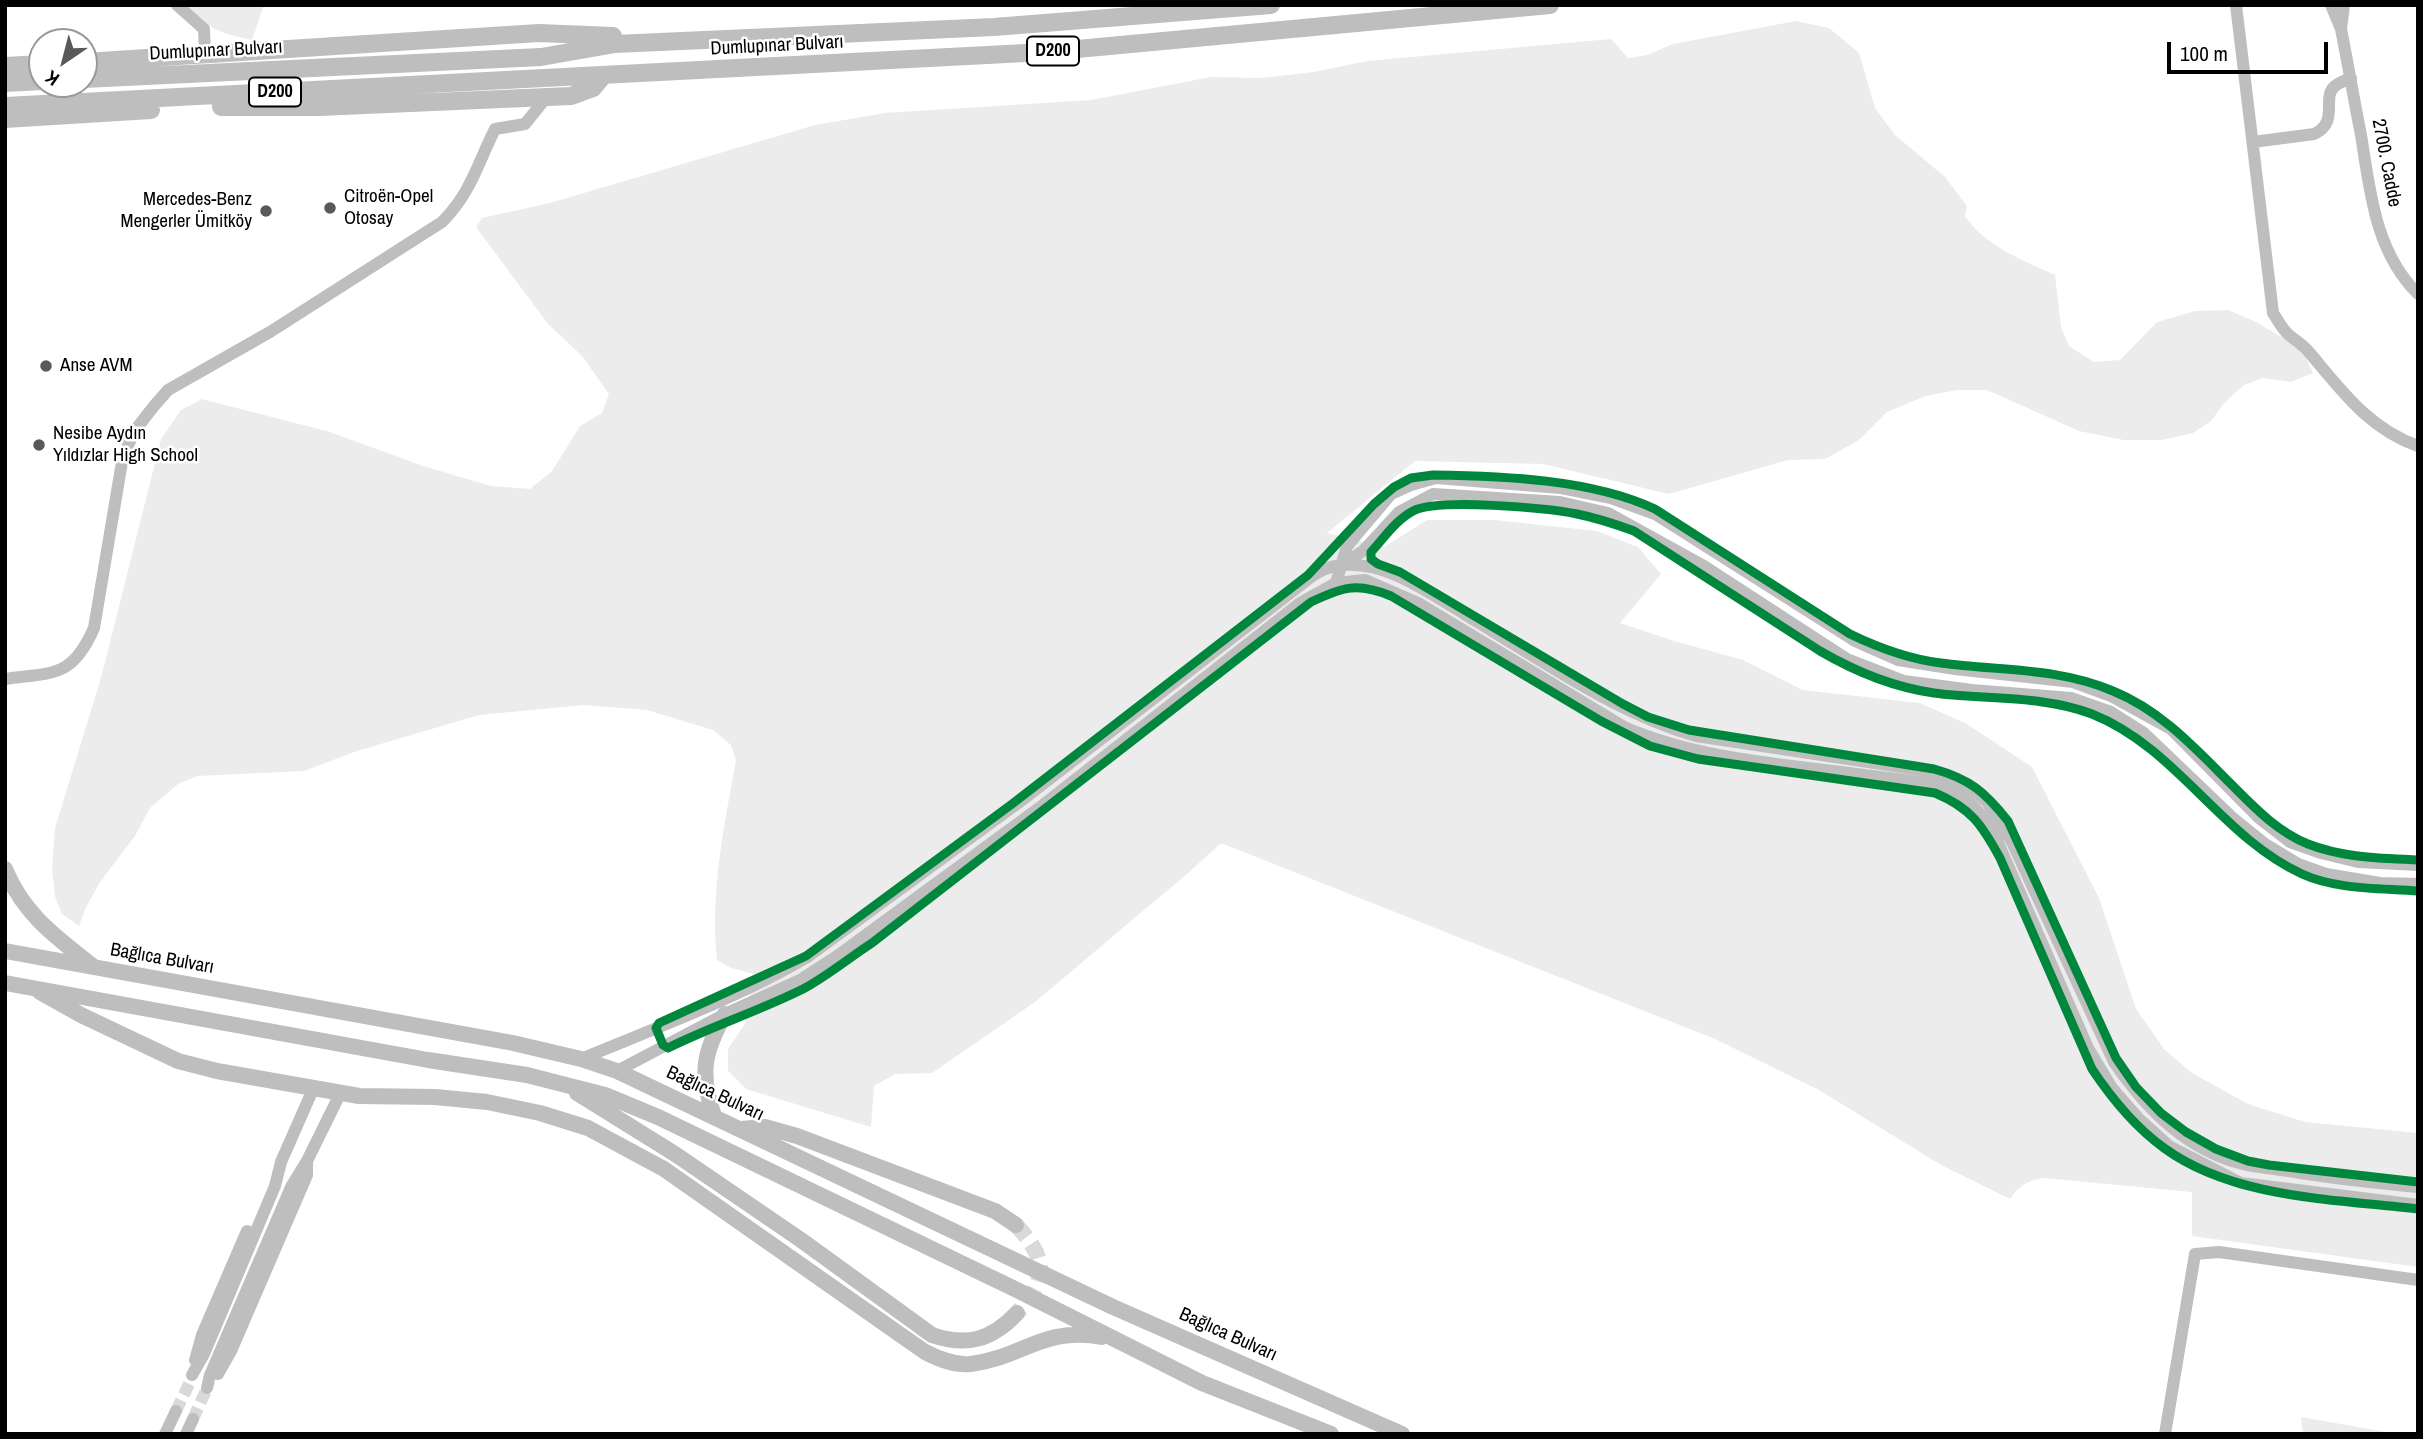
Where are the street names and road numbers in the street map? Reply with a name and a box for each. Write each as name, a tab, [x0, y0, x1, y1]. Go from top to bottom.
street label: Dumlupınar Bulvarı	[710, 31, 844, 61]
street label: Dumlupınar Bulvarı	[149, 36, 283, 66]
road number: D200	[1027, 36, 1079, 66]
road number: D200	[249, 78, 301, 106]
street label: 2700. Cadde	[2366, 117, 2406, 209]
street label: Bağlıca Bulvarı	[108, 939, 216, 979]
street label: Bağlıca Bulvarı	[663, 1062, 767, 1126]
street label: Bağlıca Bulvarı	[1176, 1303, 1280, 1367]

